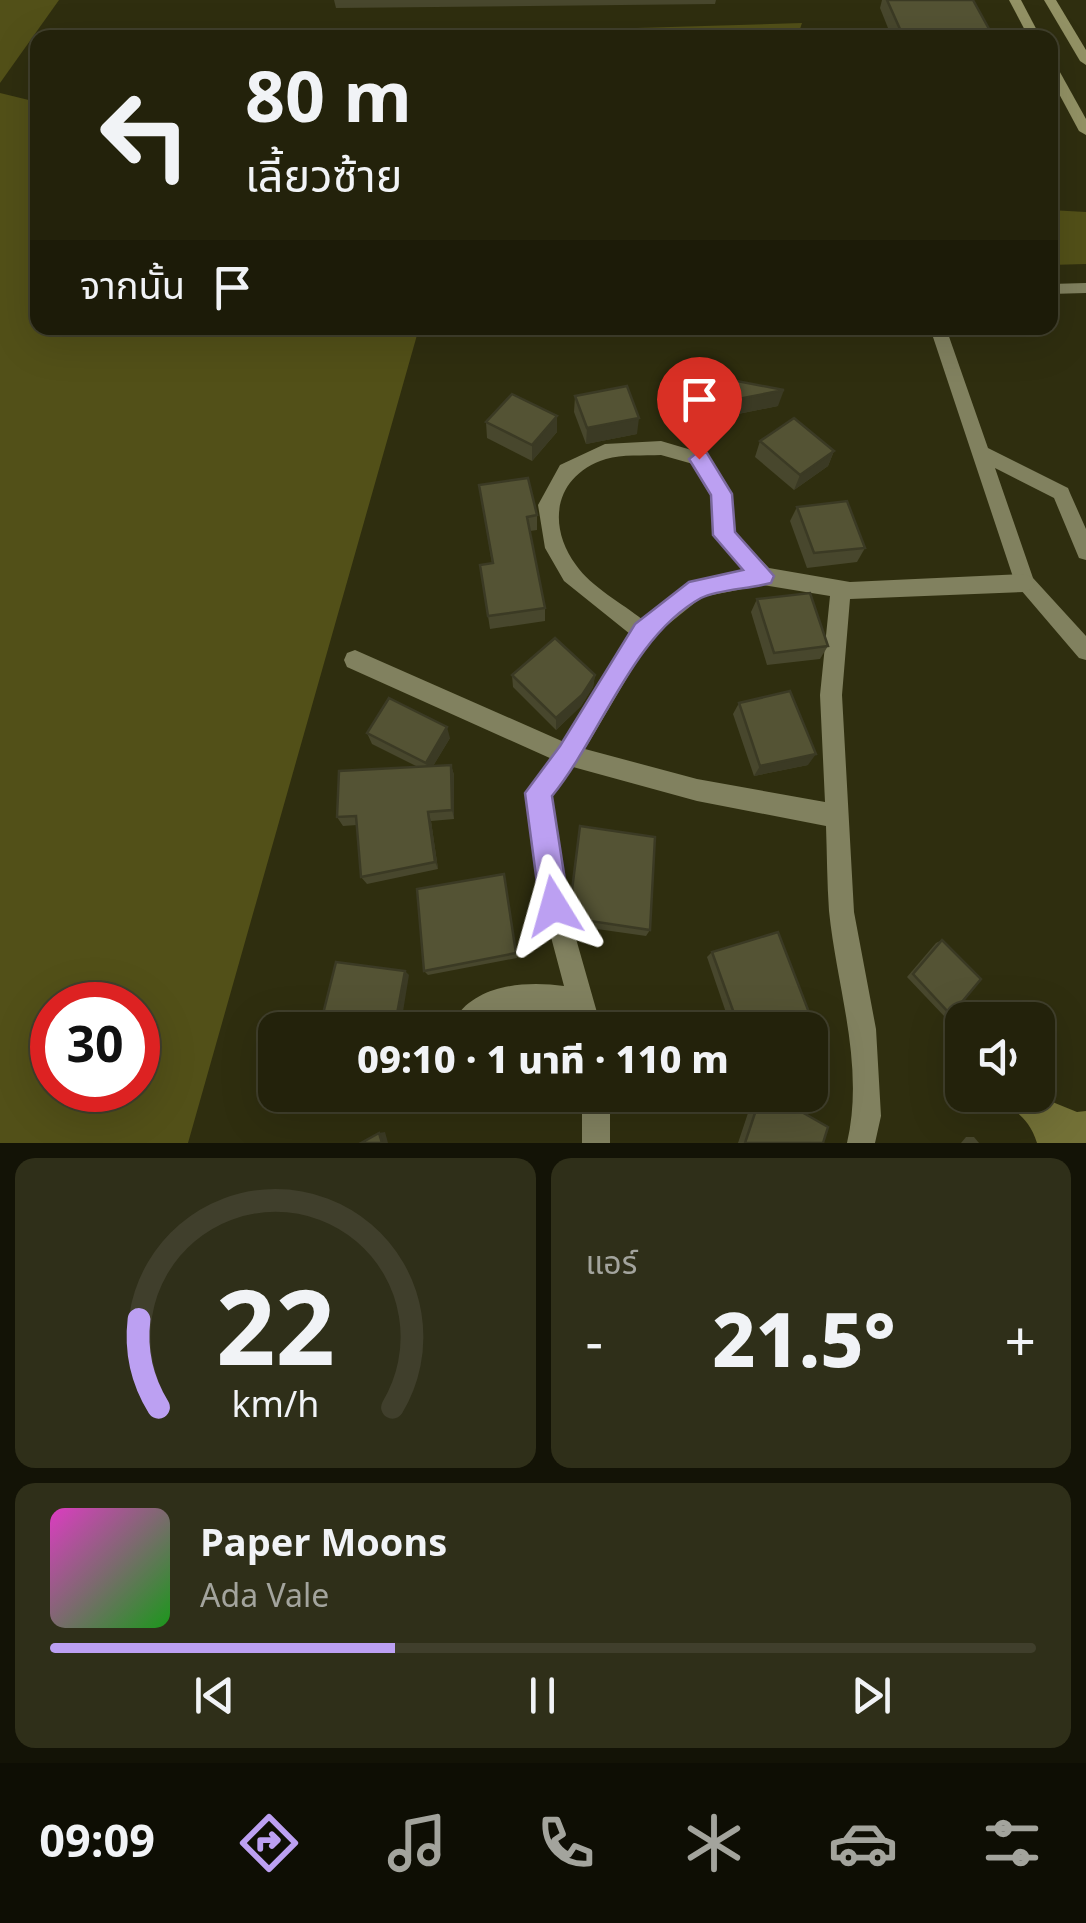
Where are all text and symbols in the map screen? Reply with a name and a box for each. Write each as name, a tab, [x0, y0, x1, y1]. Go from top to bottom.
text: 80 m	[245, 48, 412, 154]
icon: left	[80, 70, 210, 200]
text: เลี้ยวซ้าย	[245, 144, 402, 212]
text: จากนั้น	[80, 259, 185, 316]
icon: arrive	[205, 260, 260, 315]
pin	[657, 357, 742, 460]
icon: arrive	[672, 372, 727, 427]
position arrow	[502, 854, 606, 958]
speed limit sign: 30	[30, 982, 160, 1112]
map controls	[945, 1002, 1055, 1112]
button: sound	[945, 1002, 1055, 1112]
text: 09:10 · 1 นาที · 110 m	[357, 1033, 729, 1090]
text: แอร์	[586, 1240, 637, 1288]
text: 22	[216, 1255, 335, 1412]
text: 21.5°	[712, 1287, 896, 1401]
text: −	[586, 1303, 603, 1386]
text: +	[1005, 1303, 1036, 1386]
text: km/h	[231, 1379, 319, 1433]
text: Paper Moons	[200, 1516, 447, 1573]
text: Ada Vale	[200, 1573, 329, 1621]
icon: previous	[187, 1668, 242, 1723]
icon: pause	[515, 1668, 570, 1723]
icon: next	[844, 1668, 899, 1723]
icon: directions	[234, 1808, 304, 1878]
icon: music	[382, 1808, 452, 1878]
icon: phone	[531, 1808, 601, 1878]
icon: climate	[679, 1808, 749, 1878]
icon: car	[828, 1808, 898, 1878]
icon: filters	[977, 1808, 1047, 1878]
text: 09:09	[39, 1809, 155, 1877]

